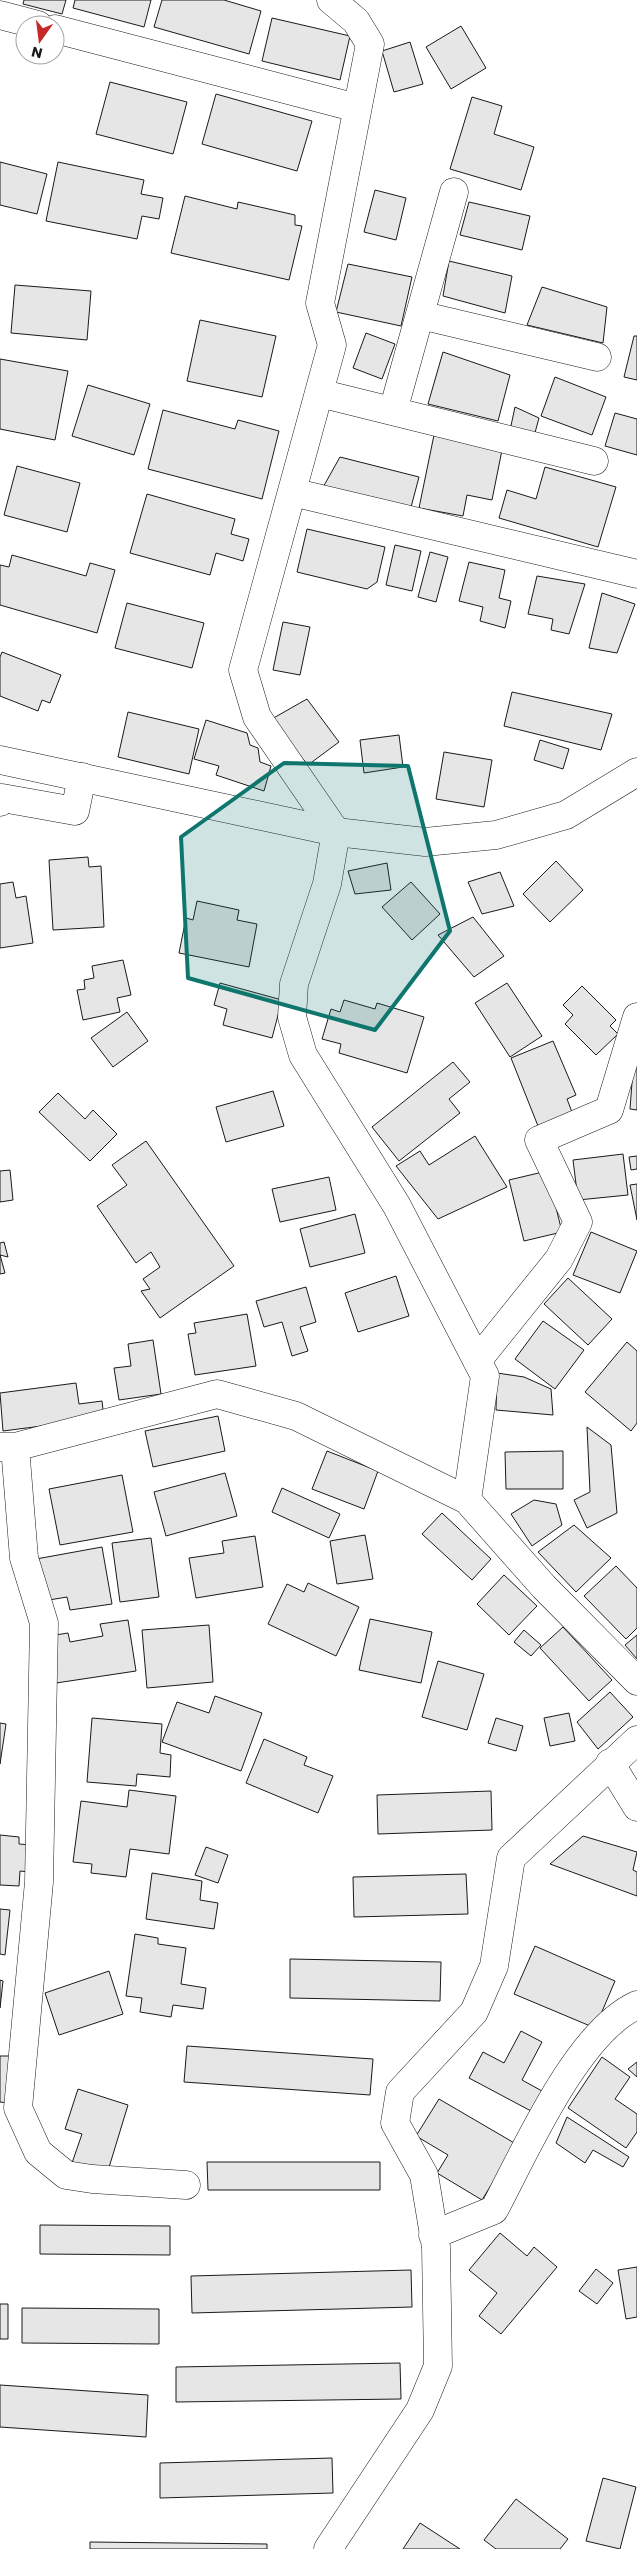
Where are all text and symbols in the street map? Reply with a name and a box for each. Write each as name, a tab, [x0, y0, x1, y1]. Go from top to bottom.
north arrow	[15, 15, 65, 65]
text: N	[29, 42, 44, 64]

